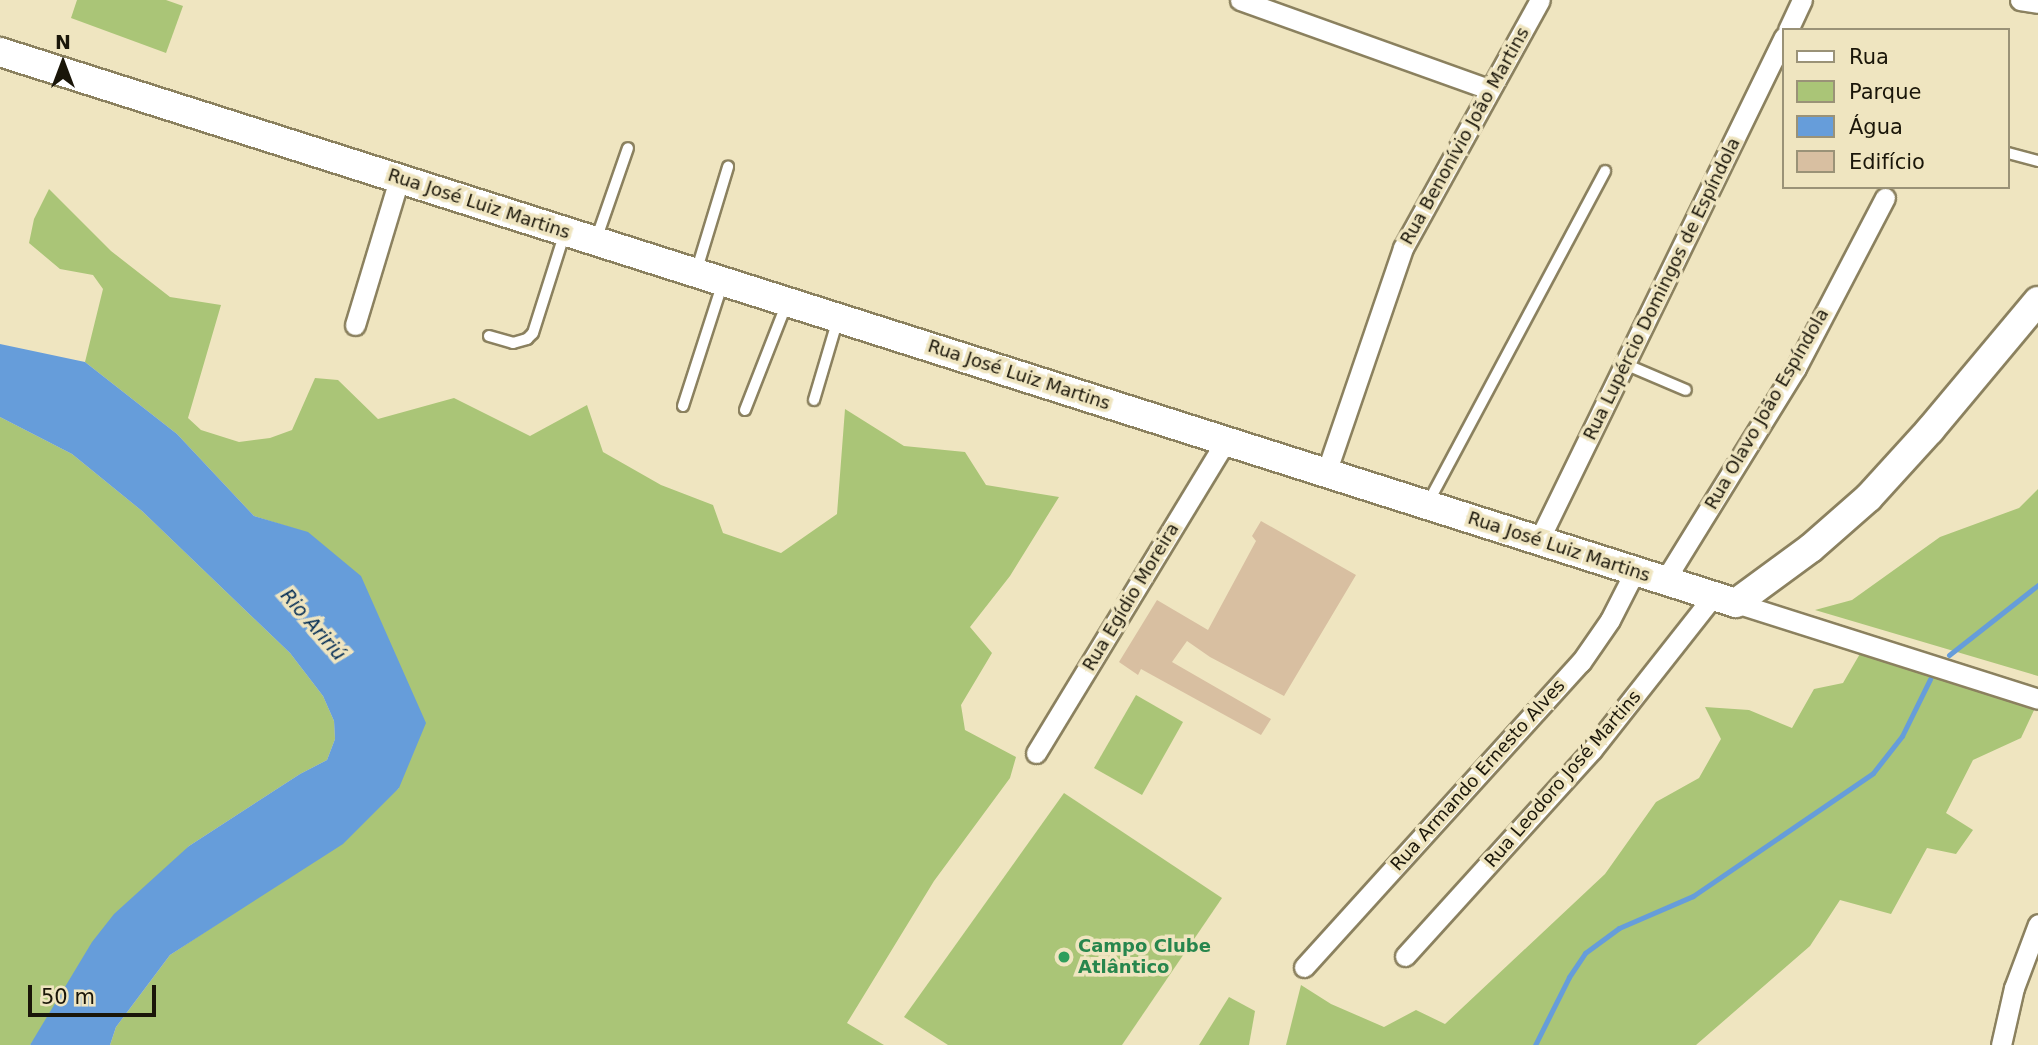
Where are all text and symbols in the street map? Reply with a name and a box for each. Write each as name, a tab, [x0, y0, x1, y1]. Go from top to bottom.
street label: Rua Benonívio João Martins	[1396, 23, 1534, 249]
north arrow	[28, 28, 98, 98]
legend	[1783, 28, 2010, 189]
text: N	[55, 31, 71, 53]
text: Rua	[1849, 45, 1889, 69]
text: Parque	[1849, 80, 1921, 104]
text: Água	[1849, 115, 1903, 139]
street label: Rua Lupércio Domingos de Espíndola	[1579, 134, 1745, 444]
text: Edifício	[1849, 150, 1925, 174]
street label: Rua José Luiz Martins	[385, 164, 573, 244]
street label: Rua Olavo João Espíndola	[1701, 305, 1833, 513]
street label: Rua José Luiz Martins	[925, 335, 1113, 415]
street label: Rua José Luiz Martins	[1465, 507, 1653, 587]
street label: Rua Egídio Moreira	[1078, 519, 1184, 675]
water label: Rio Aririú	[276, 585, 350, 665]
street label: Rua Armando Ernesto Alves	[1386, 675, 1570, 875]
street label: Rua Leodoro José Martins	[1480, 686, 1646, 872]
place label: Campo Clube Atlântico	[1078, 936, 1211, 978]
marker: Campo Clube Atlântico	[1056, 949, 1072, 965]
scale bar	[32, 972, 159, 1016]
text: 50 m	[41, 985, 95, 1009]

